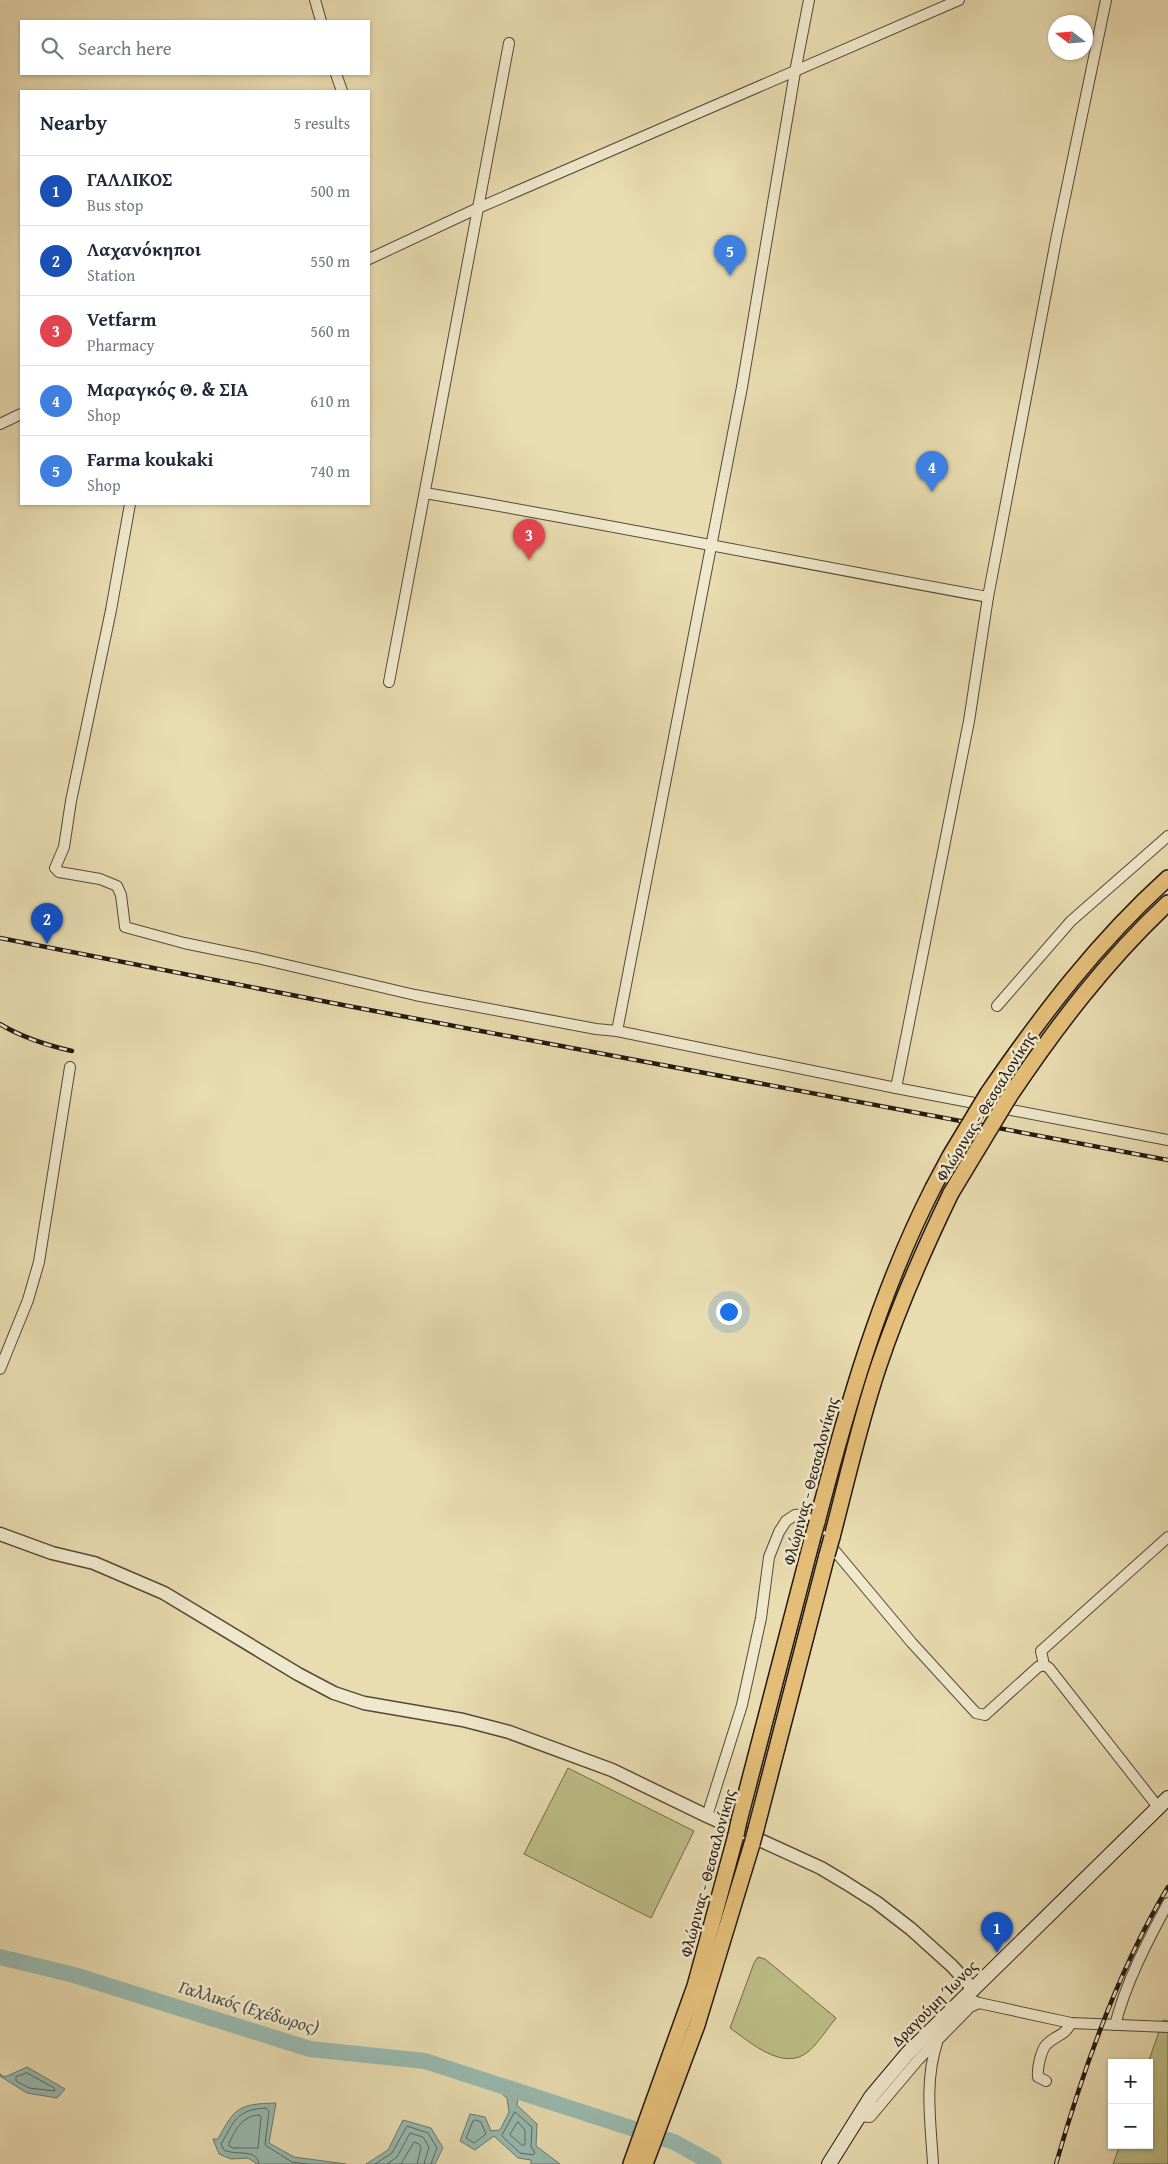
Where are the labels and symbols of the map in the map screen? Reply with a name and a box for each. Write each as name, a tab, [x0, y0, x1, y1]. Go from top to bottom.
north arrow	[1048, 15, 1093, 60]
pin: 5	[714, 235, 746, 276]
pin: 4	[916, 451, 948, 492]
pin: 3	[513, 519, 545, 560]
pin: 2	[31, 903, 63, 944]
street label: Φλώρινας - Θεσσαλονίκης	[929, 1026, 1041, 1186]
your location	[716, 1299, 742, 1325]
street label: Φλώρινας - Θεσσαλονίκης	[776, 1394, 844, 1568]
street label: Φλώρινας - Θεσσαλονίκης	[673, 1786, 741, 1960]
pin: 1	[981, 1912, 1013, 1953]
street label: Δραγούμη Ίωνος	[885, 1954, 983, 2052]
water label: Γαλλικός (Εχέδωρος)	[175, 1973, 322, 2041]

